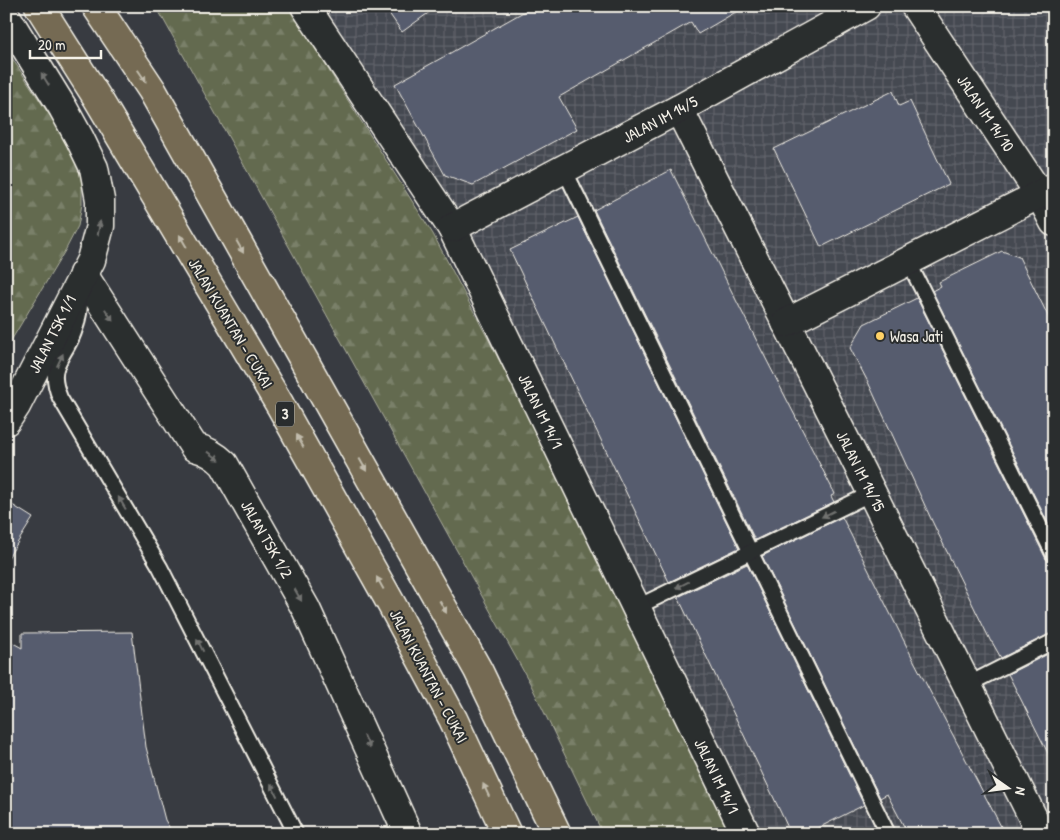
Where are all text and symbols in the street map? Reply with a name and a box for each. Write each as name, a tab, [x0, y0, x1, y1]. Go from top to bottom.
scale bar	[30, 28, 101, 60]
text: 20 m	[38, 34, 65, 55]
one-way arrow	[137, 69, 147, 83]
street label: JALAN IM 14/10	[952, 70, 1020, 156]
one-way arrow	[41, 72, 50, 85]
street label: JALAN IM 14/5	[619, 90, 702, 148]
one-way arrow	[95, 220, 103, 236]
one-way arrow	[178, 234, 187, 247]
one-way arrow	[236, 241, 245, 254]
street label: JALAN KUANTAN - CUKAI	[183, 254, 279, 392]
street label: JALAN TSK 1/1	[23, 291, 81, 377]
one-way arrow	[105, 308, 114, 321]
place label: Wasa Jati	[890, 325, 944, 347]
marker: Wasa Jati	[874, 330, 886, 342]
one-way arrow	[55, 352, 64, 367]
street label: JALAN IM 14/1	[513, 370, 569, 452]
road number: 3	[276, 402, 294, 426]
street label: JALAN IM 14/15	[831, 427, 891, 515]
one-way arrow	[296, 435, 305, 448]
one-way arrow	[207, 451, 220, 462]
one-way arrow	[359, 458, 367, 473]
street label: JALAN TSK 1/2	[236, 496, 298, 582]
one-way arrow	[117, 497, 126, 510]
one-way arrow	[821, 510, 835, 518]
one-way arrow	[376, 576, 384, 590]
one-way arrow	[675, 581, 689, 589]
one-way arrow	[294, 588, 303, 601]
one-way arrow	[438, 600, 447, 614]
street label: JALAN KUANTAN - CUKAI	[384, 605, 474, 747]
one-way arrow	[196, 638, 204, 652]
one-way arrow	[363, 735, 371, 749]
street label: JALAN IM 14/1	[689, 735, 745, 817]
north arrow	[982, 762, 1032, 812]
one-way arrow	[270, 783, 278, 797]
one-way arrow	[482, 783, 490, 797]
text: N	[1011, 785, 1031, 798]

